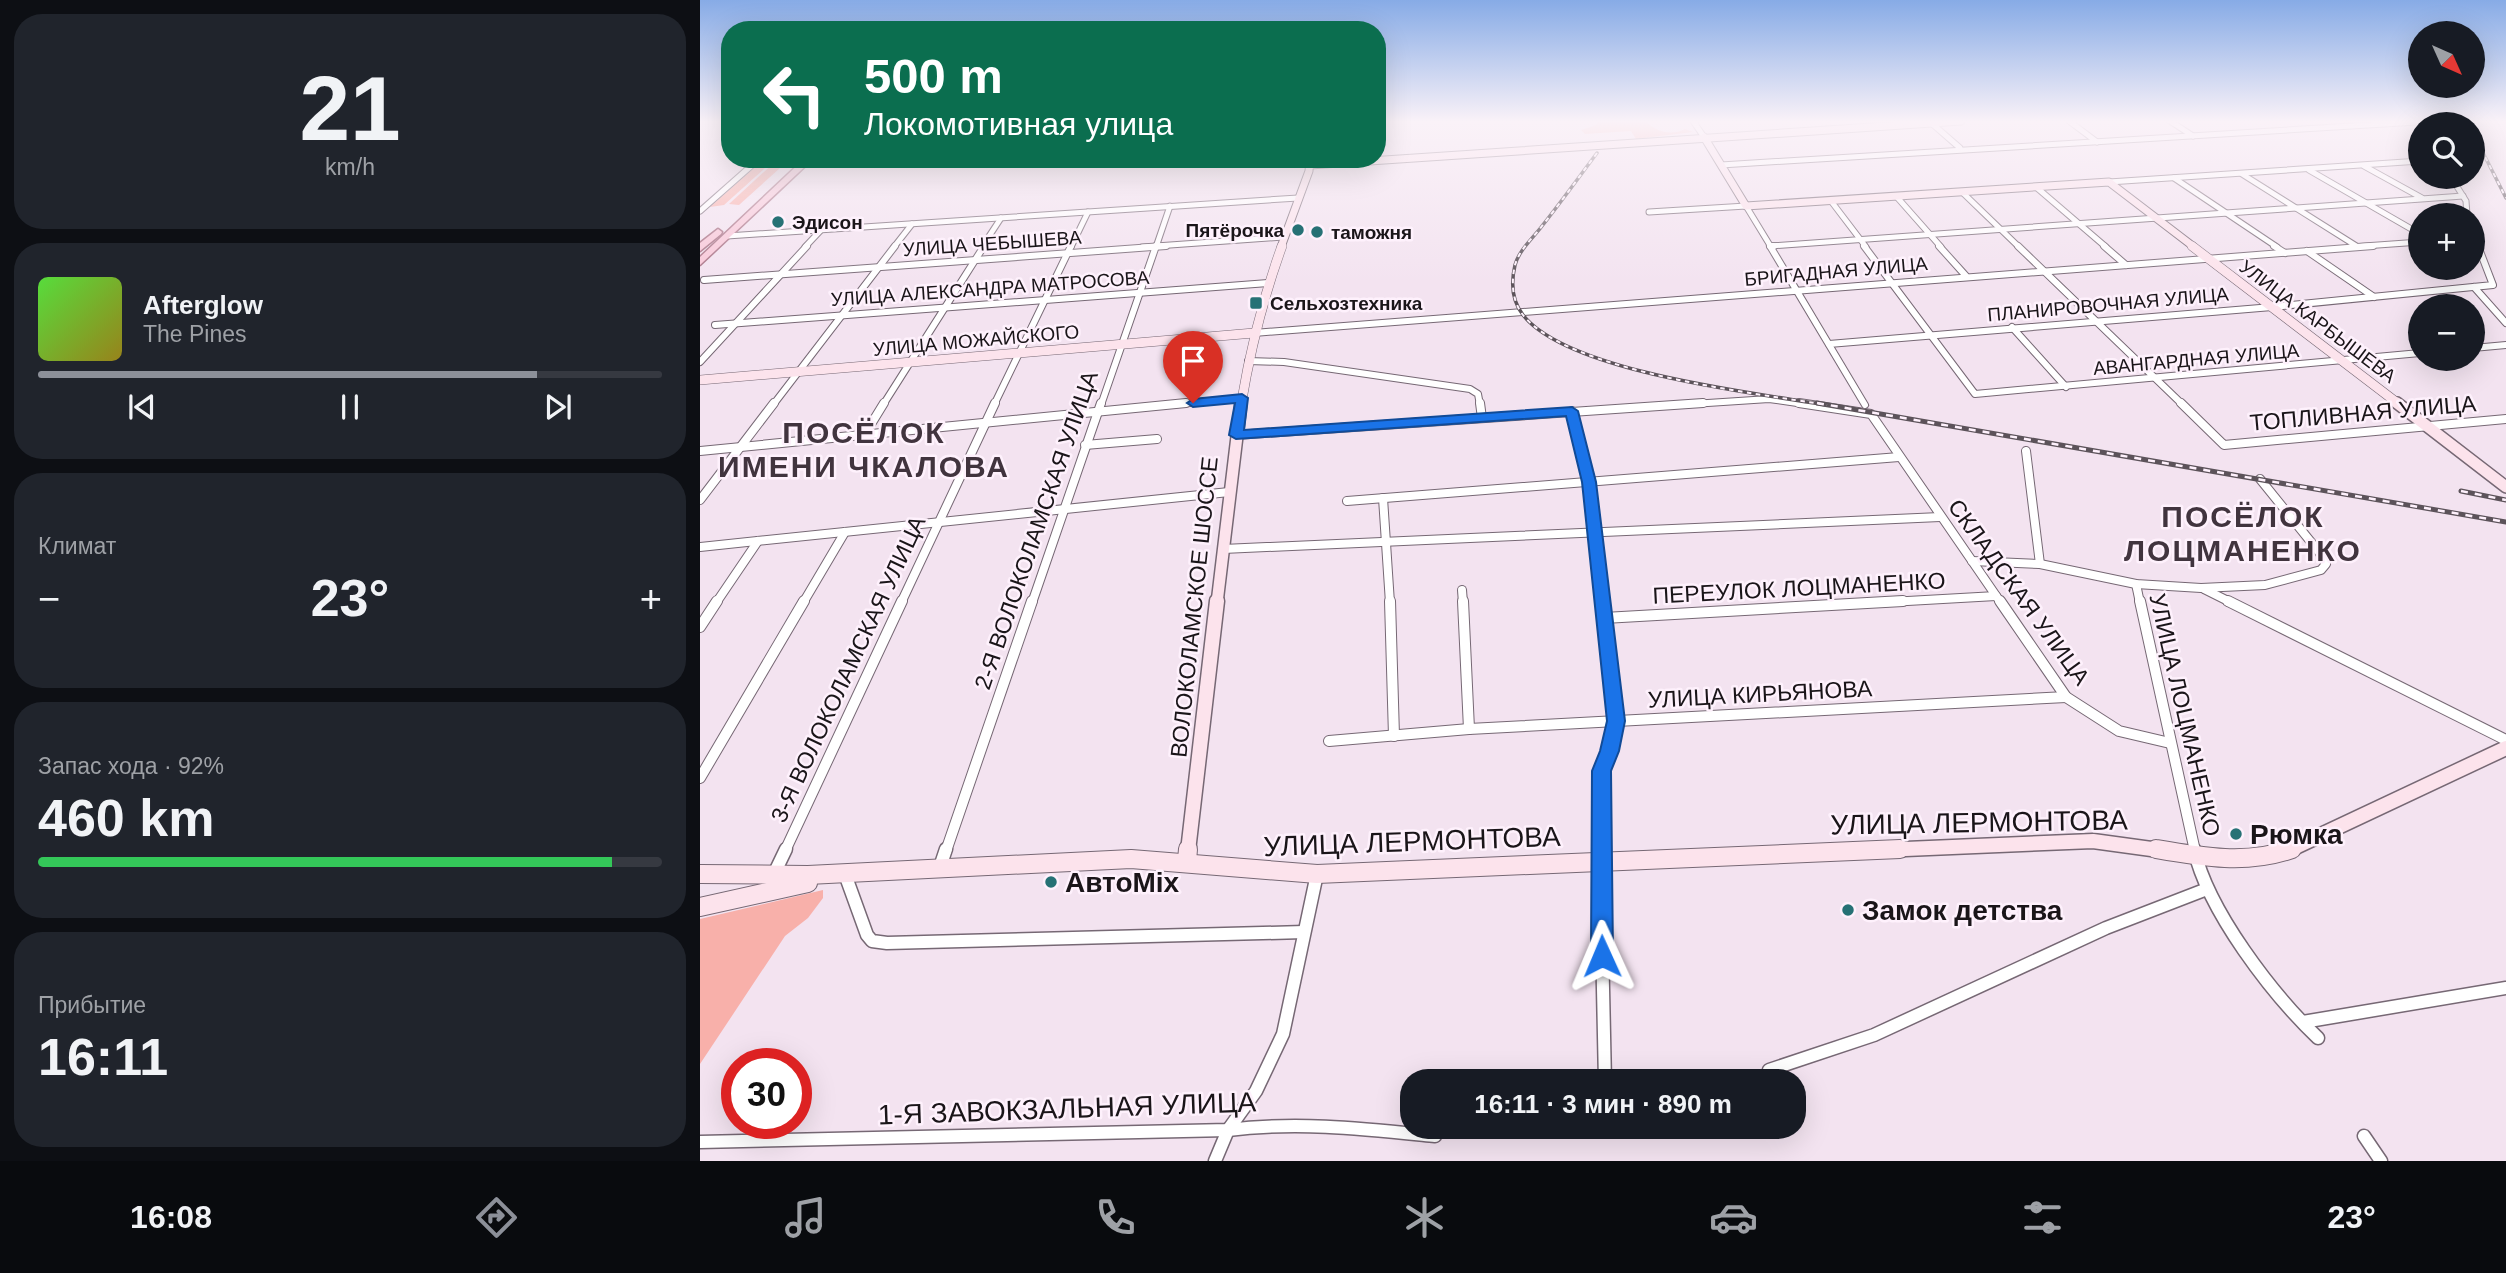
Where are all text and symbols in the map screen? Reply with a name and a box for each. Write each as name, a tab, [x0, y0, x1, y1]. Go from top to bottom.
north arrow	[2408, 21, 2485, 98]
map controls	[2408, 21, 2485, 371]
icon: left	[749, 49, 840, 140]
text: 500 m	[864, 49, 1003, 103]
text: 21	[299, 58, 401, 159]
text: Локомотивная улица	[864, 106, 1173, 142]
button: search	[2408, 112, 2485, 189]
text: km/h	[325, 154, 375, 180]
button: +	[2408, 203, 2485, 280]
place label: Эдисон	[792, 212, 863, 233]
marker: Эдисон	[770, 214, 786, 230]
place label: Пятёрочка	[1186, 220, 1284, 241]
marker: Пятёрочка	[1290, 222, 1306, 238]
place label: таможня	[1331, 222, 1412, 243]
marker: таможня	[1309, 224, 1325, 240]
street label: УЛИЦА ЧЕБЫШЕВА	[902, 227, 1082, 260]
street label: БРИГАДНАЯ УЛИЦА	[1744, 253, 1929, 290]
street label: УЛИЦА КАРБЫШЕВА	[2235, 256, 2400, 387]
street label: УЛИЦА АЛЕКСАНДРА МАТРОСОВА	[830, 267, 1150, 310]
street label: ПЛАНИРОВОЧНАЯ УЛИЦА	[1987, 283, 2230, 326]
text: Afterglow	[143, 290, 263, 320]
place label: Сельхозтехника	[1270, 293, 1423, 314]
button: −	[2408, 294, 2485, 371]
marker: Сельхозтехника	[1248, 295, 1264, 311]
text: The Pines	[143, 321, 247, 347]
street label: УЛИЦА МОЖАЙСКОГО	[872, 321, 1080, 360]
pin	[1163, 331, 1223, 403]
street label: АВАНГАРДНАЯ УЛИЦА	[2092, 340, 2300, 379]
icon: arrive	[1174, 342, 1212, 380]
street label: 2-Я ВОЛОКОЛАМСКАЯ УЛИЦА	[969, 367, 1103, 693]
icon: previous	[123, 388, 161, 426]
icon: pause	[331, 388, 369, 426]
icon: next	[539, 388, 577, 426]
street label: ТОПЛИВНАЯ УЛИЦА	[2249, 390, 2478, 436]
district label: ПОСЁЛОК ИМЕНИ ЧКАЛОВА	[718, 416, 1010, 483]
street label: ВОЛОКОЛАМСКОЕ ШОССЕ	[1165, 455, 1223, 759]
street label: СКЛАДСКАЯ УЛИЦА	[1943, 494, 2095, 690]
district label: ПОСЁЛОК ЛОЦМАНЕНКО	[2124, 500, 2362, 567]
street label: 3-Я ВОЛОКОЛАМСКАЯ УЛИЦА	[765, 511, 931, 826]
text: Климат	[38, 533, 116, 559]
street label: ПЕРЕУЛОК ЛОЦМАНЕНКО	[1652, 567, 1946, 609]
text: 23°	[311, 569, 389, 627]
text: −	[38, 578, 60, 620]
text: +	[640, 578, 662, 620]
street label: УЛИЦА ЛОЦМАНЕНКО	[2144, 591, 2226, 839]
street label: УЛИЦА КИРЬЯНОВА	[1647, 675, 1873, 713]
text: Запас хода · 92%	[38, 753, 224, 779]
text: 460 km	[38, 789, 214, 847]
street label: УЛИЦА ЛЕРМОНТОВА	[1830, 804, 2128, 841]
place label: Рюмка	[2250, 819, 2343, 850]
street label: УЛИЦА ЛЕРМОНТОВА	[1263, 821, 1561, 862]
marker: Рюмка	[2228, 826, 2244, 842]
place label: АвтоMix	[1065, 867, 1180, 898]
marker: АвтоMix	[1043, 874, 1059, 890]
place label: Замок детства	[1862, 895, 2063, 926]
marker: Замок детства	[1840, 902, 1856, 918]
position arrow	[1565, 919, 1639, 993]
text: Прибытие	[38, 992, 146, 1018]
text: 16:11	[38, 1028, 168, 1086]
speed limit sign: 30	[721, 1048, 812, 1139]
street label: 1-Я ЗАВОКЗАЛЬНАЯ УЛИЦА	[877, 1086, 1257, 1131]
text: 16:11 · 3 мин · 890 m	[1474, 1089, 1732, 1119]
icon: directions	[472, 1193, 521, 1242]
icon: music	[781, 1193, 830, 1242]
icon: phone	[1091, 1193, 1140, 1242]
icon: climate	[1400, 1193, 1449, 1242]
icon: car	[1709, 1193, 1758, 1242]
icon: filters	[2018, 1193, 2067, 1242]
text: 16:08	[130, 1199, 212, 1235]
text: 23°	[2327, 1199, 2376, 1235]

